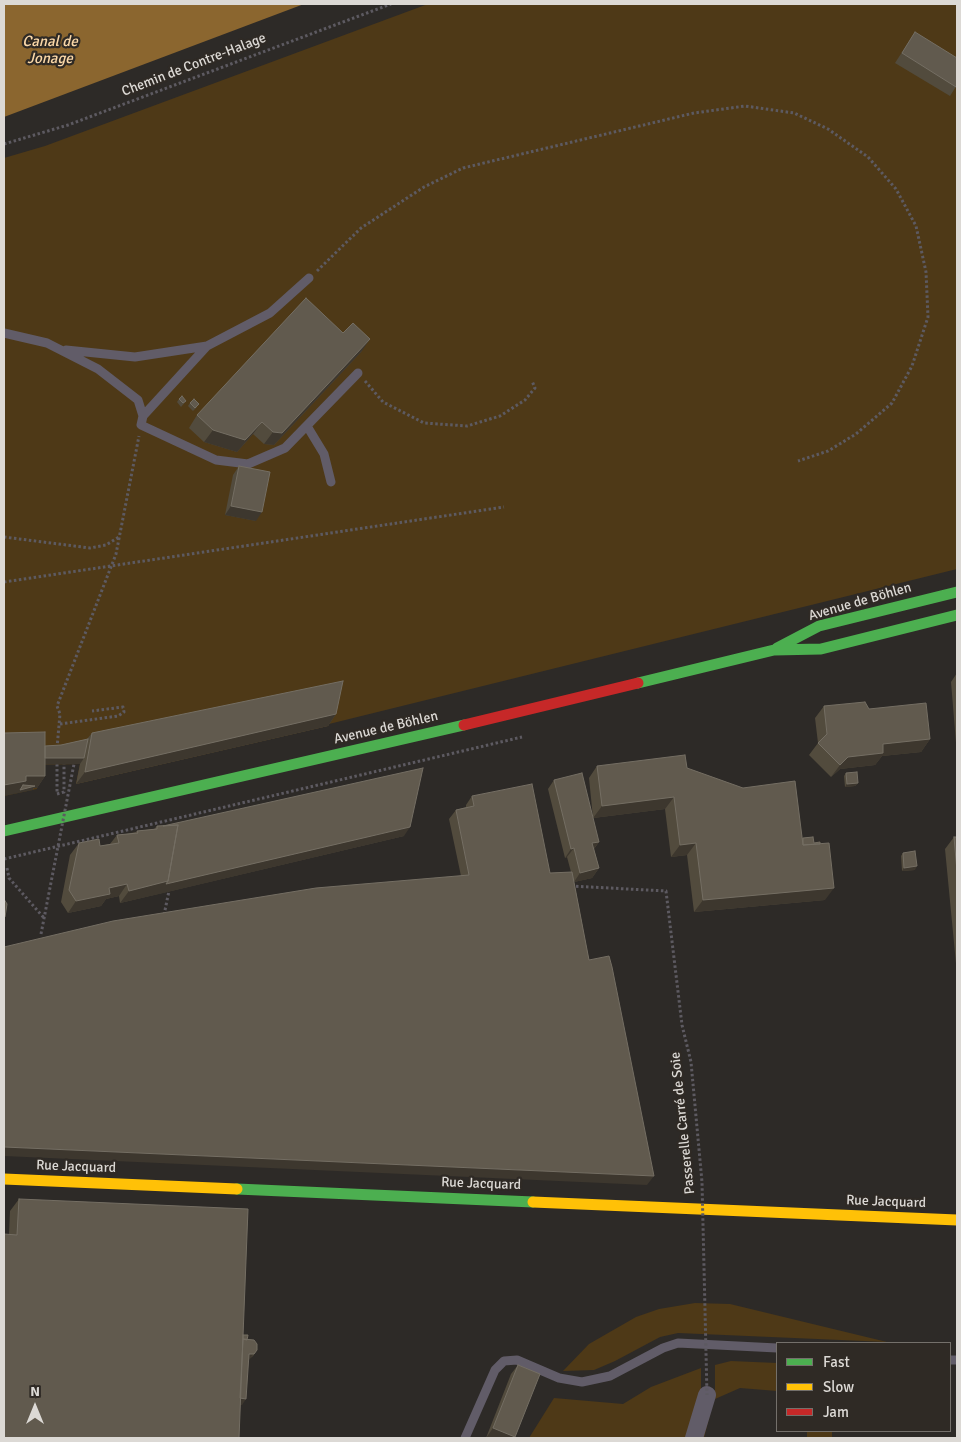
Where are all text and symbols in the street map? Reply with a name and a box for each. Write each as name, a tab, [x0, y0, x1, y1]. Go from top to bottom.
street label: Chemin de Contre-Halage	[119, 30, 269, 100]
water label: Canal de Jonage	[22, 33, 78, 68]
street label: Avenue de Böhlen	[807, 579, 913, 625]
street label: Avenue de Böhlen	[332, 708, 440, 748]
street label: Passerelle Carré de Soie	[667, 1051, 699, 1195]
street label: Rue Jacquard	[36, 1157, 116, 1177]
street label: Rue Jacquard	[441, 1174, 521, 1194]
street label: Rue Jacquard	[846, 1192, 926, 1212]
legend	[776, 1342, 951, 1432]
text: Fast	[823, 1353, 850, 1371]
text: Slow	[823, 1378, 854, 1396]
north arrow	[10, 1382, 60, 1432]
text: N	[30, 1383, 40, 1400]
text: Jam	[823, 1403, 849, 1421]

